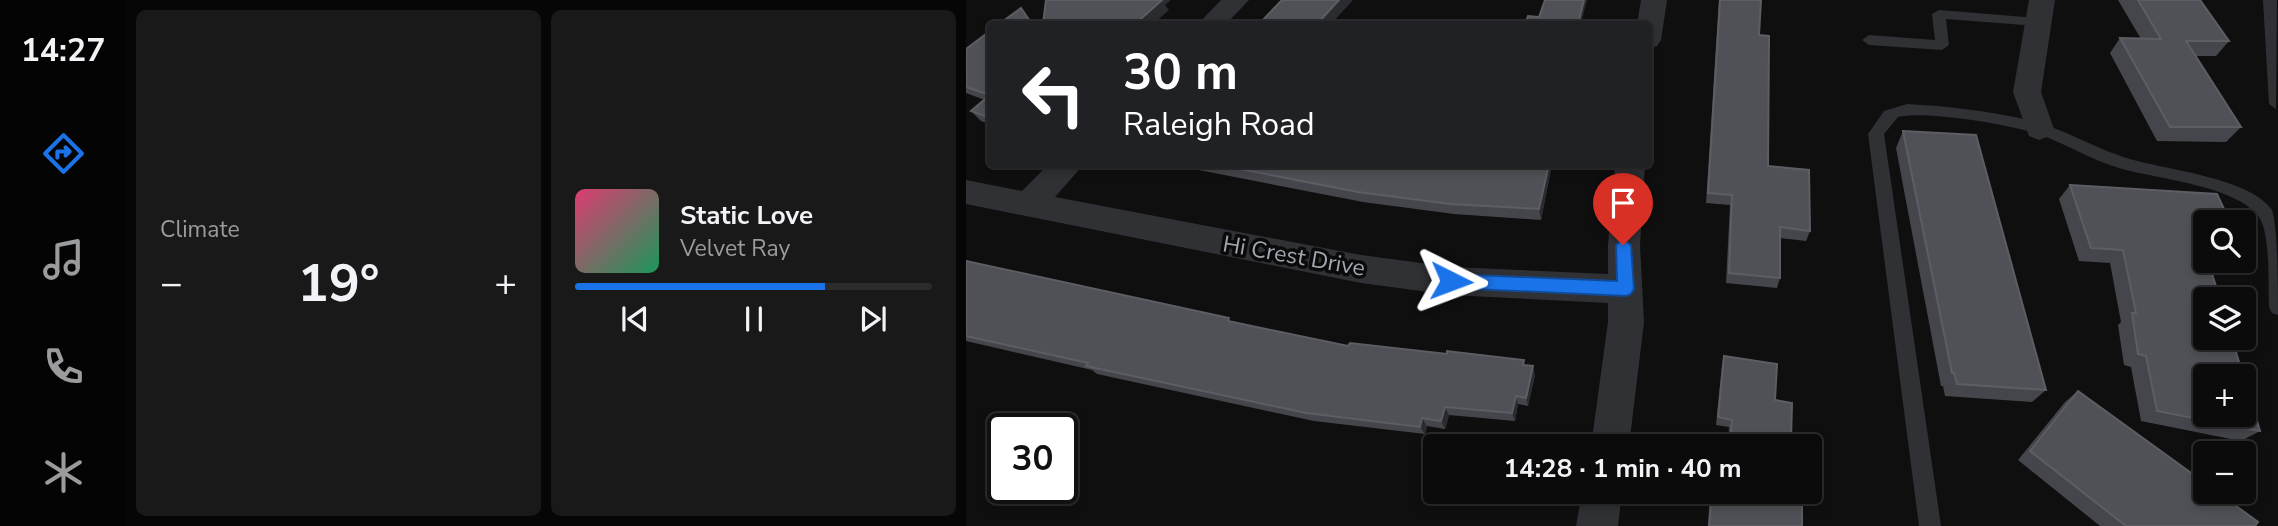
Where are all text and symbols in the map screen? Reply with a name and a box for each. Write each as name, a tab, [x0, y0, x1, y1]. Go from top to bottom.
text: 14:27	[21, 29, 105, 72]
text: 30 m	[1123, 39, 1238, 106]
icon: left	[1008, 49, 1099, 140]
text: Raleigh Road	[1123, 103, 1315, 146]
icon: directions	[39, 129, 88, 178]
pin	[1593, 173, 1653, 245]
icon: arrive	[1604, 184, 1642, 222]
text: Static Love	[680, 198, 813, 233]
map controls	[2193, 210, 2256, 504]
button: search	[2193, 210, 2256, 273]
text: Climate	[160, 214, 240, 245]
street label: Hi Crest Drive	[1220, 228, 1368, 284]
text: Velvet Ray	[680, 233, 790, 264]
icon: music	[39, 235, 88, 284]
position arrow	[1414, 244, 1488, 318]
text: 19°	[297, 248, 380, 319]
text: −	[160, 258, 183, 309]
text: +	[494, 258, 517, 309]
button: layers	[2193, 287, 2256, 350]
icon: previous	[616, 300, 654, 338]
icon: pause	[735, 300, 773, 338]
icon: next	[854, 300, 892, 338]
icon: phone	[39, 342, 88, 391]
button: +	[2193, 364, 2256, 427]
speed limit sign: 30	[987, 413, 1078, 504]
button: −	[2193, 441, 2256, 504]
icon: climate	[39, 448, 88, 497]
text: 14:28 · 1 min · 40 m	[1503, 451, 1742, 486]

